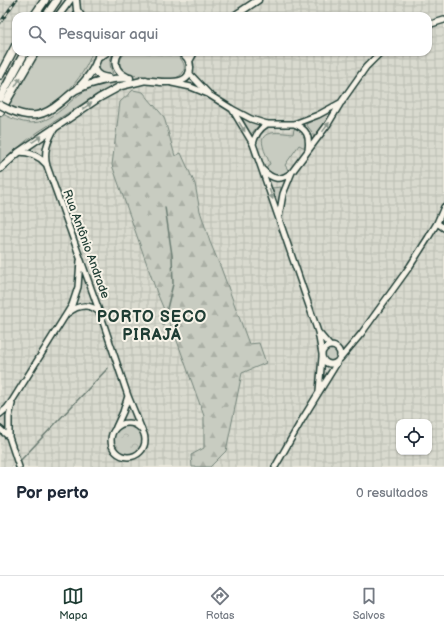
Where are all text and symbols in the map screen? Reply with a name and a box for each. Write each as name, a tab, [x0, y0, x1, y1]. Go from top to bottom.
search box	[12, 12, 432, 56]
icon: search	[26, 23, 48, 45]
text: Pesquisar aqui	[58, 25, 158, 44]
one-way arrow	[14, 76, 21, 88]
one-way arrow	[82, 102, 92, 110]
one-way arrow	[239, 121, 246, 133]
one-way arrow	[322, 121, 330, 132]
one-way arrow	[31, 136, 42, 143]
street label: Rua Antônio Andrade	[59, 187, 113, 301]
one-way arrow	[268, 189, 274, 201]
district label: PORTO SECO PIRAJÁ	[97, 308, 207, 345]
map controls	[396, 419, 432, 455]
button: locate	[396, 419, 432, 455]
text: Por perto	[16, 483, 89, 503]
text: 0 resultados	[356, 485, 428, 501]
tab: Mapa	[59, 585, 87, 622]
tab: Rotas	[206, 585, 234, 622]
tab: Salvos	[353, 585, 385, 622]

